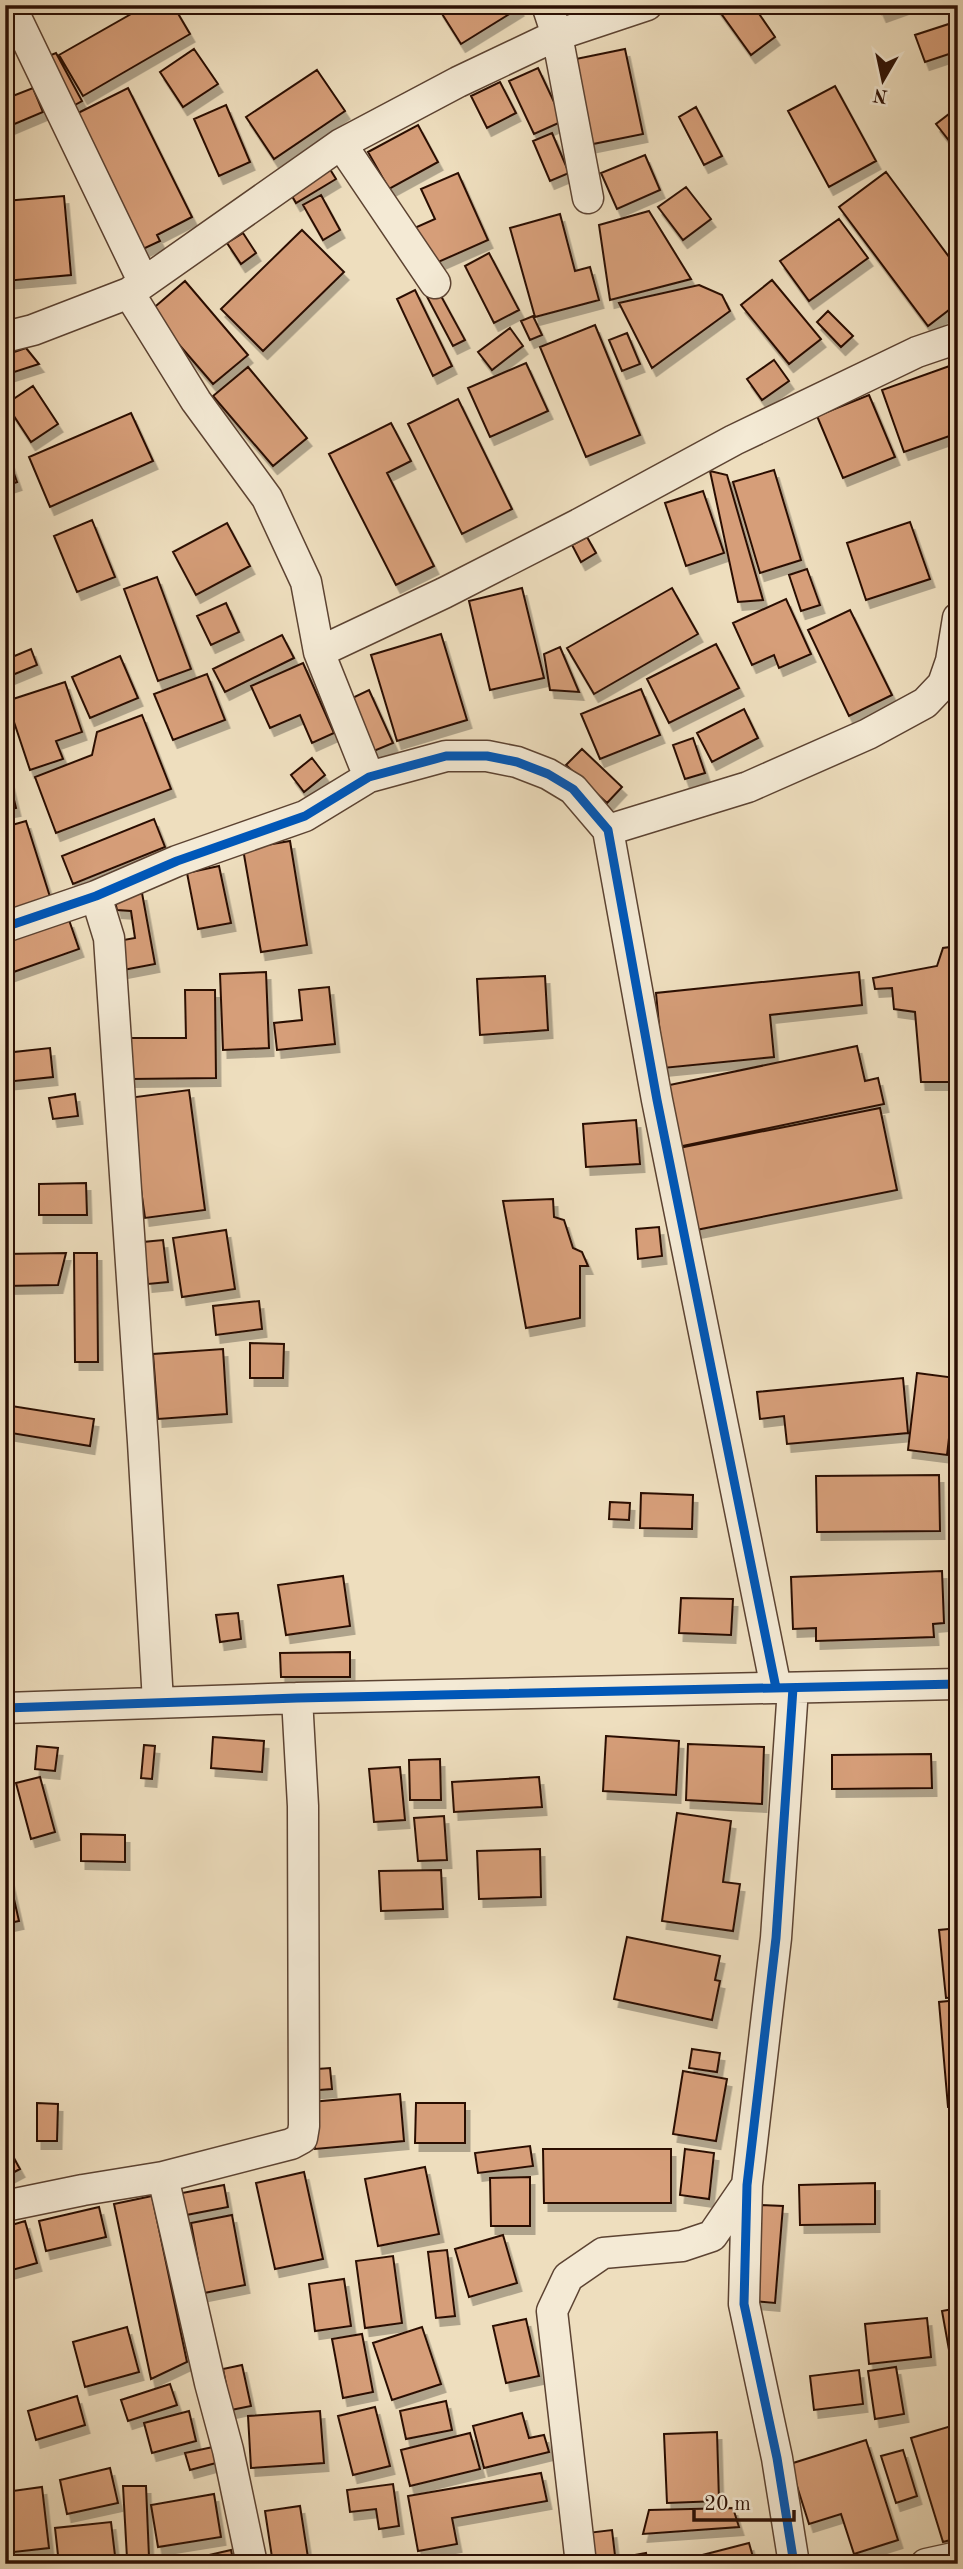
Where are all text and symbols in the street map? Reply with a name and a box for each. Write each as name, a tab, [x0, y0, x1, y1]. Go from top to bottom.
north arrow	[848, 46, 918, 116]
text: N	[872, 84, 889, 105]
scale bar	[694, 2478, 793, 2522]
text: 20 m	[704, 2494, 751, 2515]

